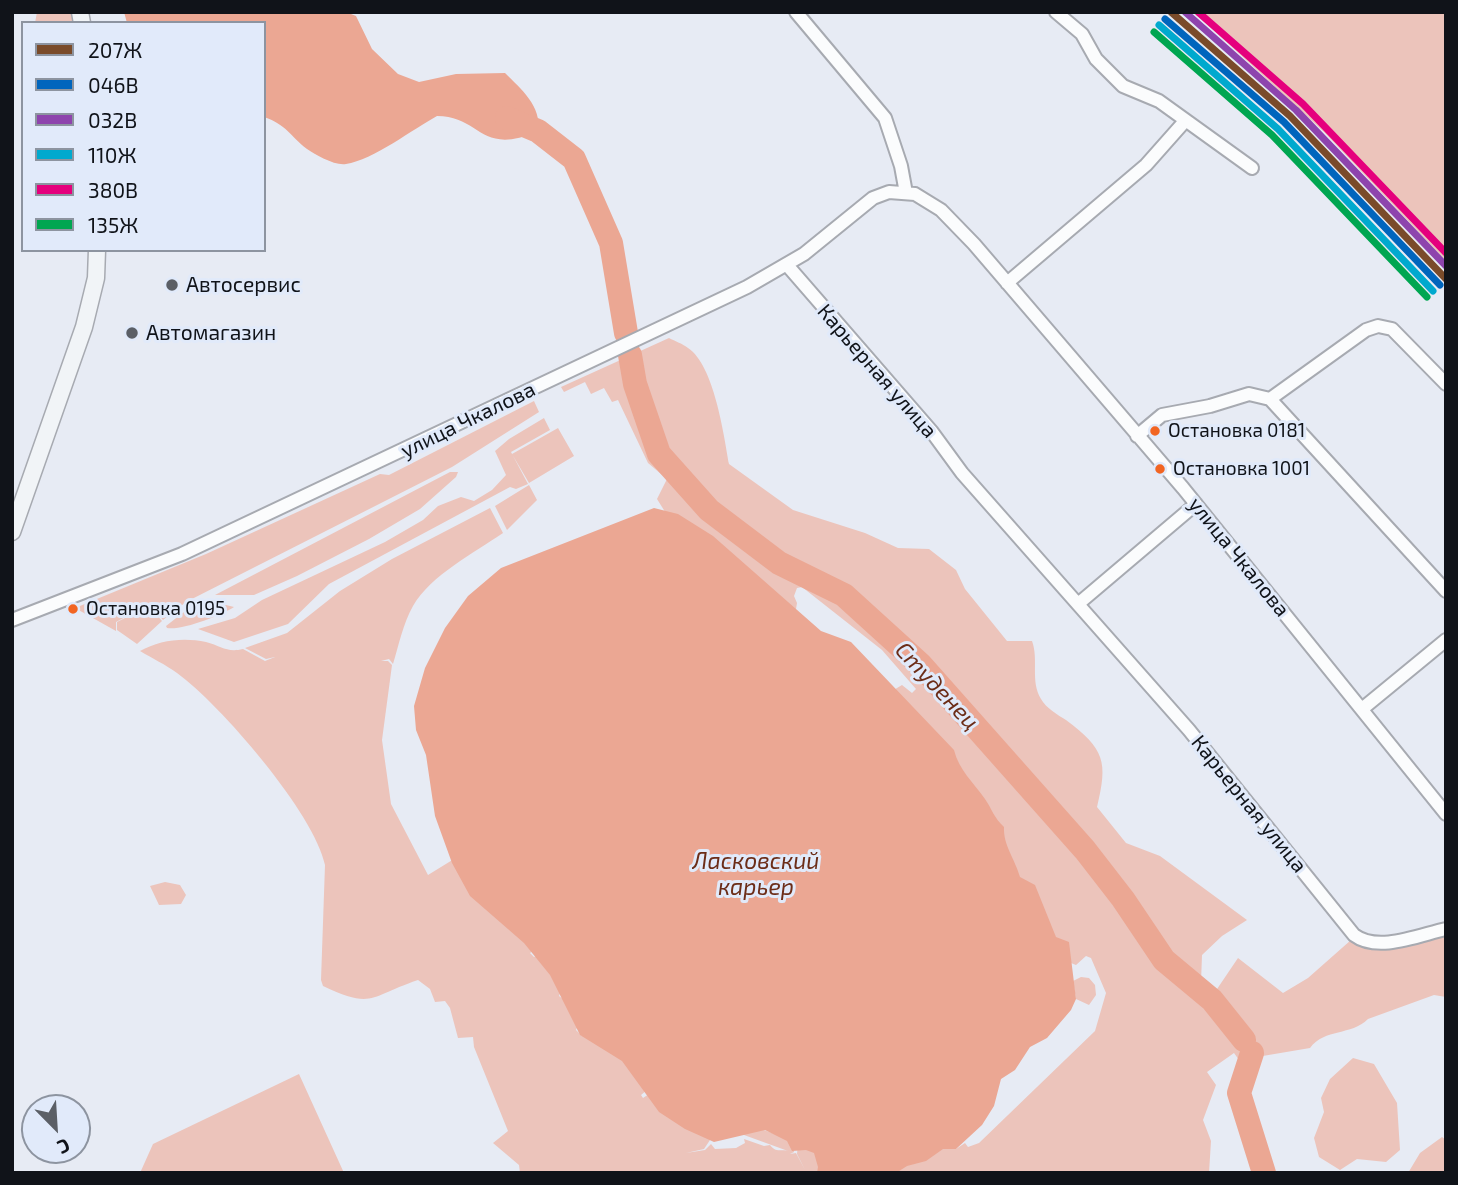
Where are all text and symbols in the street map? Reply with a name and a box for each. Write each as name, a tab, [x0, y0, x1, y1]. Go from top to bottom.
legend	[21, 21, 266, 252]
text: 207Ж	[88, 37, 142, 62]
text: 046В	[88, 72, 139, 97]
text: 032В	[88, 107, 137, 132]
text: 110Ж	[88, 142, 136, 167]
text: 380В	[88, 177, 138, 202]
text: 135Ж	[88, 212, 138, 237]
place label: Автосервис	[186, 272, 301, 298]
marker: Автосервис	[164, 277, 180, 293]
street label: Карьерная улица	[812, 299, 942, 443]
place label: Автомагазин	[146, 320, 276, 346]
marker: Автомагазин	[124, 325, 140, 341]
street label: улица Чкалова	[397, 377, 539, 463]
place label: Остановка 0181	[1168, 420, 1305, 442]
marker: Остановка 0181	[1148, 424, 1162, 438]
place label: Остановка 1001	[1173, 458, 1310, 480]
marker: Остановка 1001	[1153, 462, 1167, 476]
street label: улица Чкалова	[1183, 492, 1295, 622]
place label: Остановка 0195	[86, 598, 225, 620]
marker: Остановка 0195	[66, 602, 80, 616]
water label: Студенец	[889, 636, 985, 736]
street label: Карьерная улица	[1186, 730, 1312, 878]
water label: Ласковский карьер	[693, 847, 819, 901]
north arrow	[21, 1094, 91, 1164]
text: С	[54, 1134, 74, 1160]

